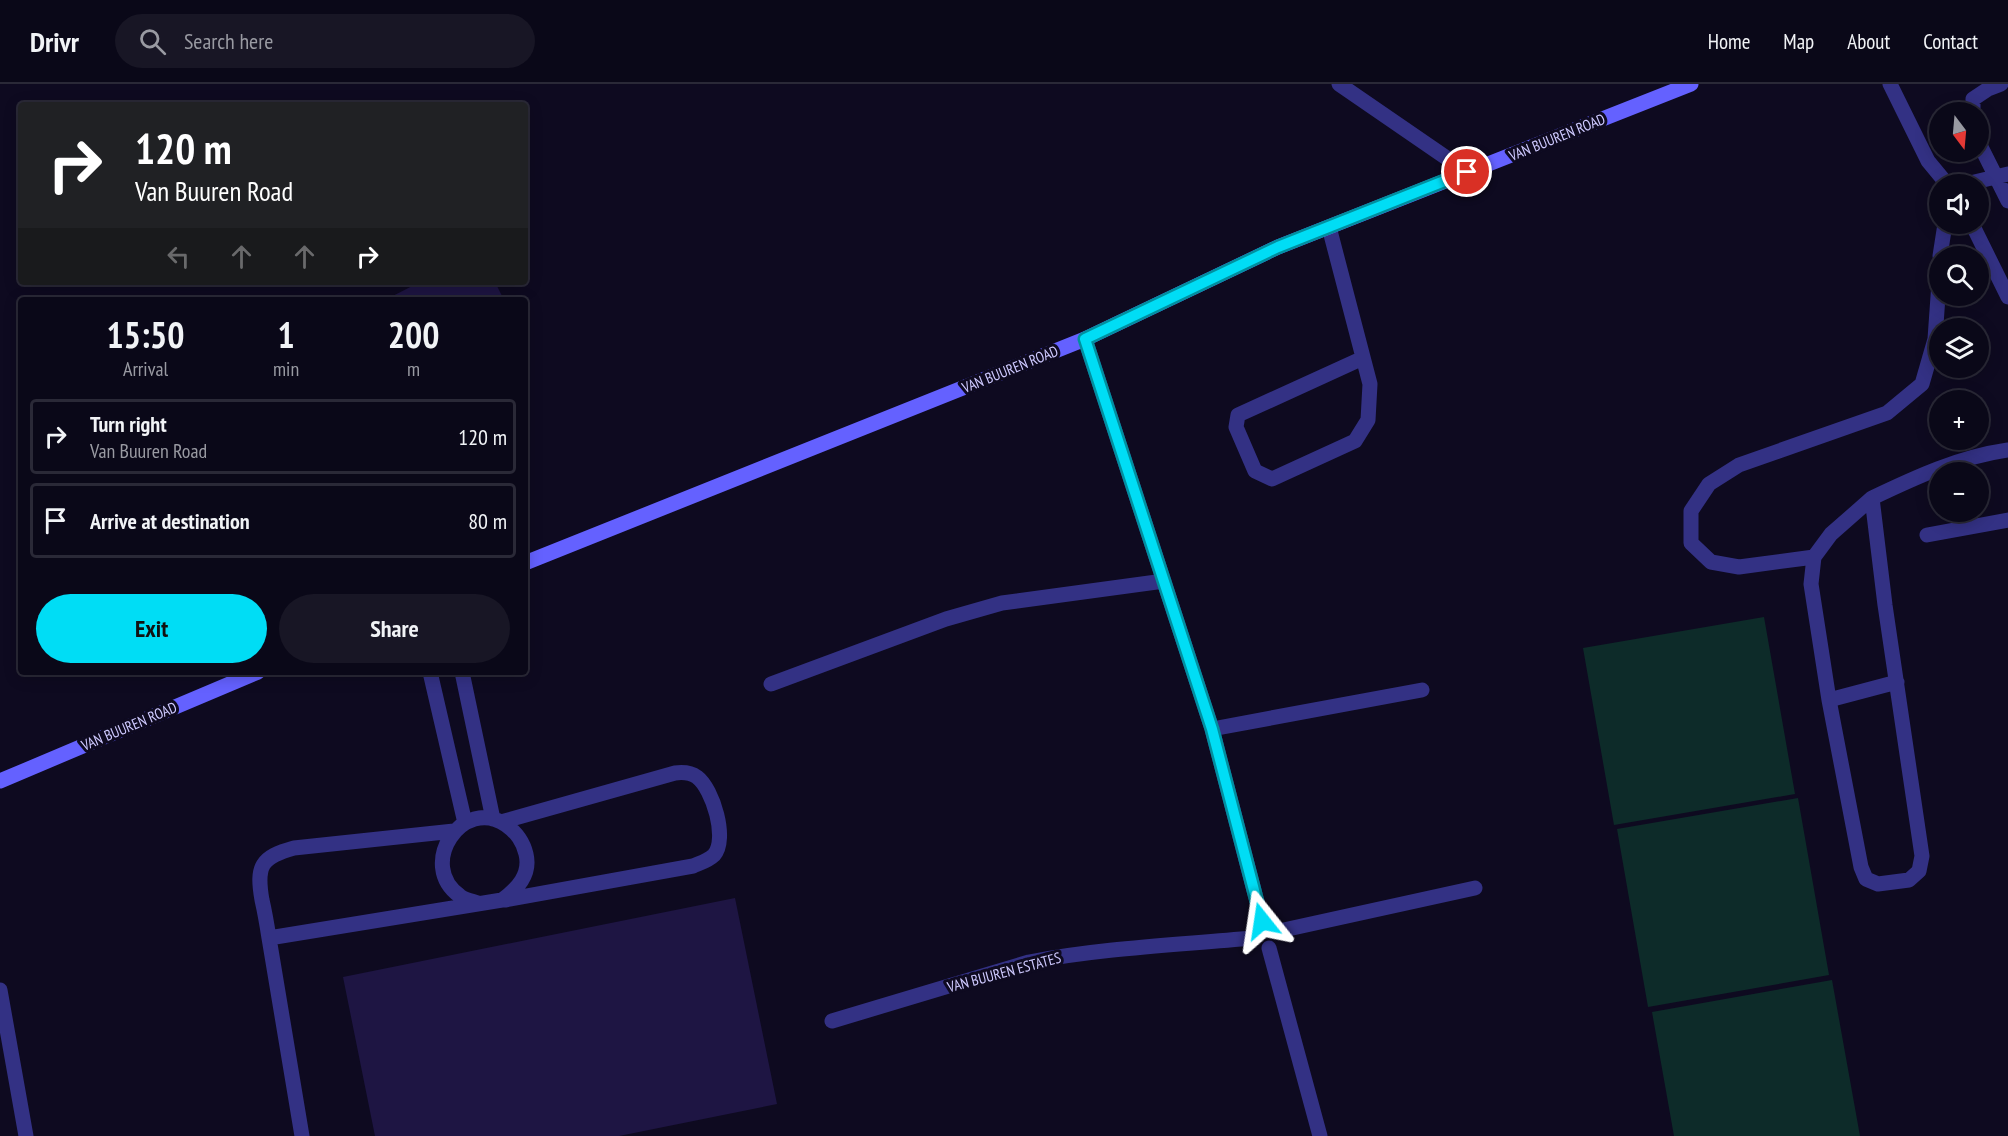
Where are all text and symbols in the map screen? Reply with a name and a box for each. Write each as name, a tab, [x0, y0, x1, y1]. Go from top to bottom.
search box	[115, 14, 535, 68]
text: Drivr	[30, 23, 79, 60]
icon: search	[136, 25, 169, 58]
text: Search here	[184, 27, 273, 55]
text: Home	[1708, 28, 1750, 55]
text: Map	[1783, 28, 1814, 55]
text: About	[1847, 28, 1890, 55]
text: Contact	[1923, 28, 1978, 55]
north arrow	[1929, 102, 1989, 162]
map controls	[1929, 102, 1989, 522]
street label: VAN BUUREN ROAD	[1505, 109, 1608, 165]
text: 120 m	[135, 121, 232, 176]
icon: right	[36, 126, 114, 204]
pin	[1441, 146, 1492, 197]
icon: arrive	[1450, 155, 1483, 188]
text: Van Buuren Road	[135, 174, 293, 208]
button: sound	[1929, 174, 1989, 234]
icon: left	[162, 240, 195, 273]
icon: ahead	[225, 240, 258, 273]
icon: ahead	[288, 240, 321, 273]
icon: right	[351, 240, 384, 273]
button: search	[1929, 246, 1989, 306]
text: 15:50	[107, 311, 184, 358]
text: 1	[277, 311, 295, 358]
text: 200	[388, 311, 439, 358]
button: layers	[1929, 318, 1989, 378]
street label: VAN BUUREN ROAD	[958, 341, 1061, 397]
text: Arrival	[123, 356, 168, 382]
text: min	[273, 356, 299, 382]
text: m	[407, 356, 420, 382]
button: +	[1929, 390, 1989, 450]
text: Turn right	[90, 410, 167, 438]
icon: right	[39, 420, 72, 453]
text: 120 m	[458, 423, 507, 451]
text: Van Buuren Road	[90, 438, 207, 464]
button: −	[1929, 462, 1989, 522]
icon: arrive	[39, 504, 72, 537]
text: Arrive at destination	[90, 507, 250, 535]
text: 80 m	[468, 507, 507, 535]
button: Exit	[36, 594, 267, 663]
button: Share	[279, 594, 510, 663]
street label: VAN BUUREN ROAD	[77, 697, 180, 755]
position arrow	[1230, 889, 1294, 953]
street label: VAN BUUREN ESTATES	[944, 948, 1063, 997]

